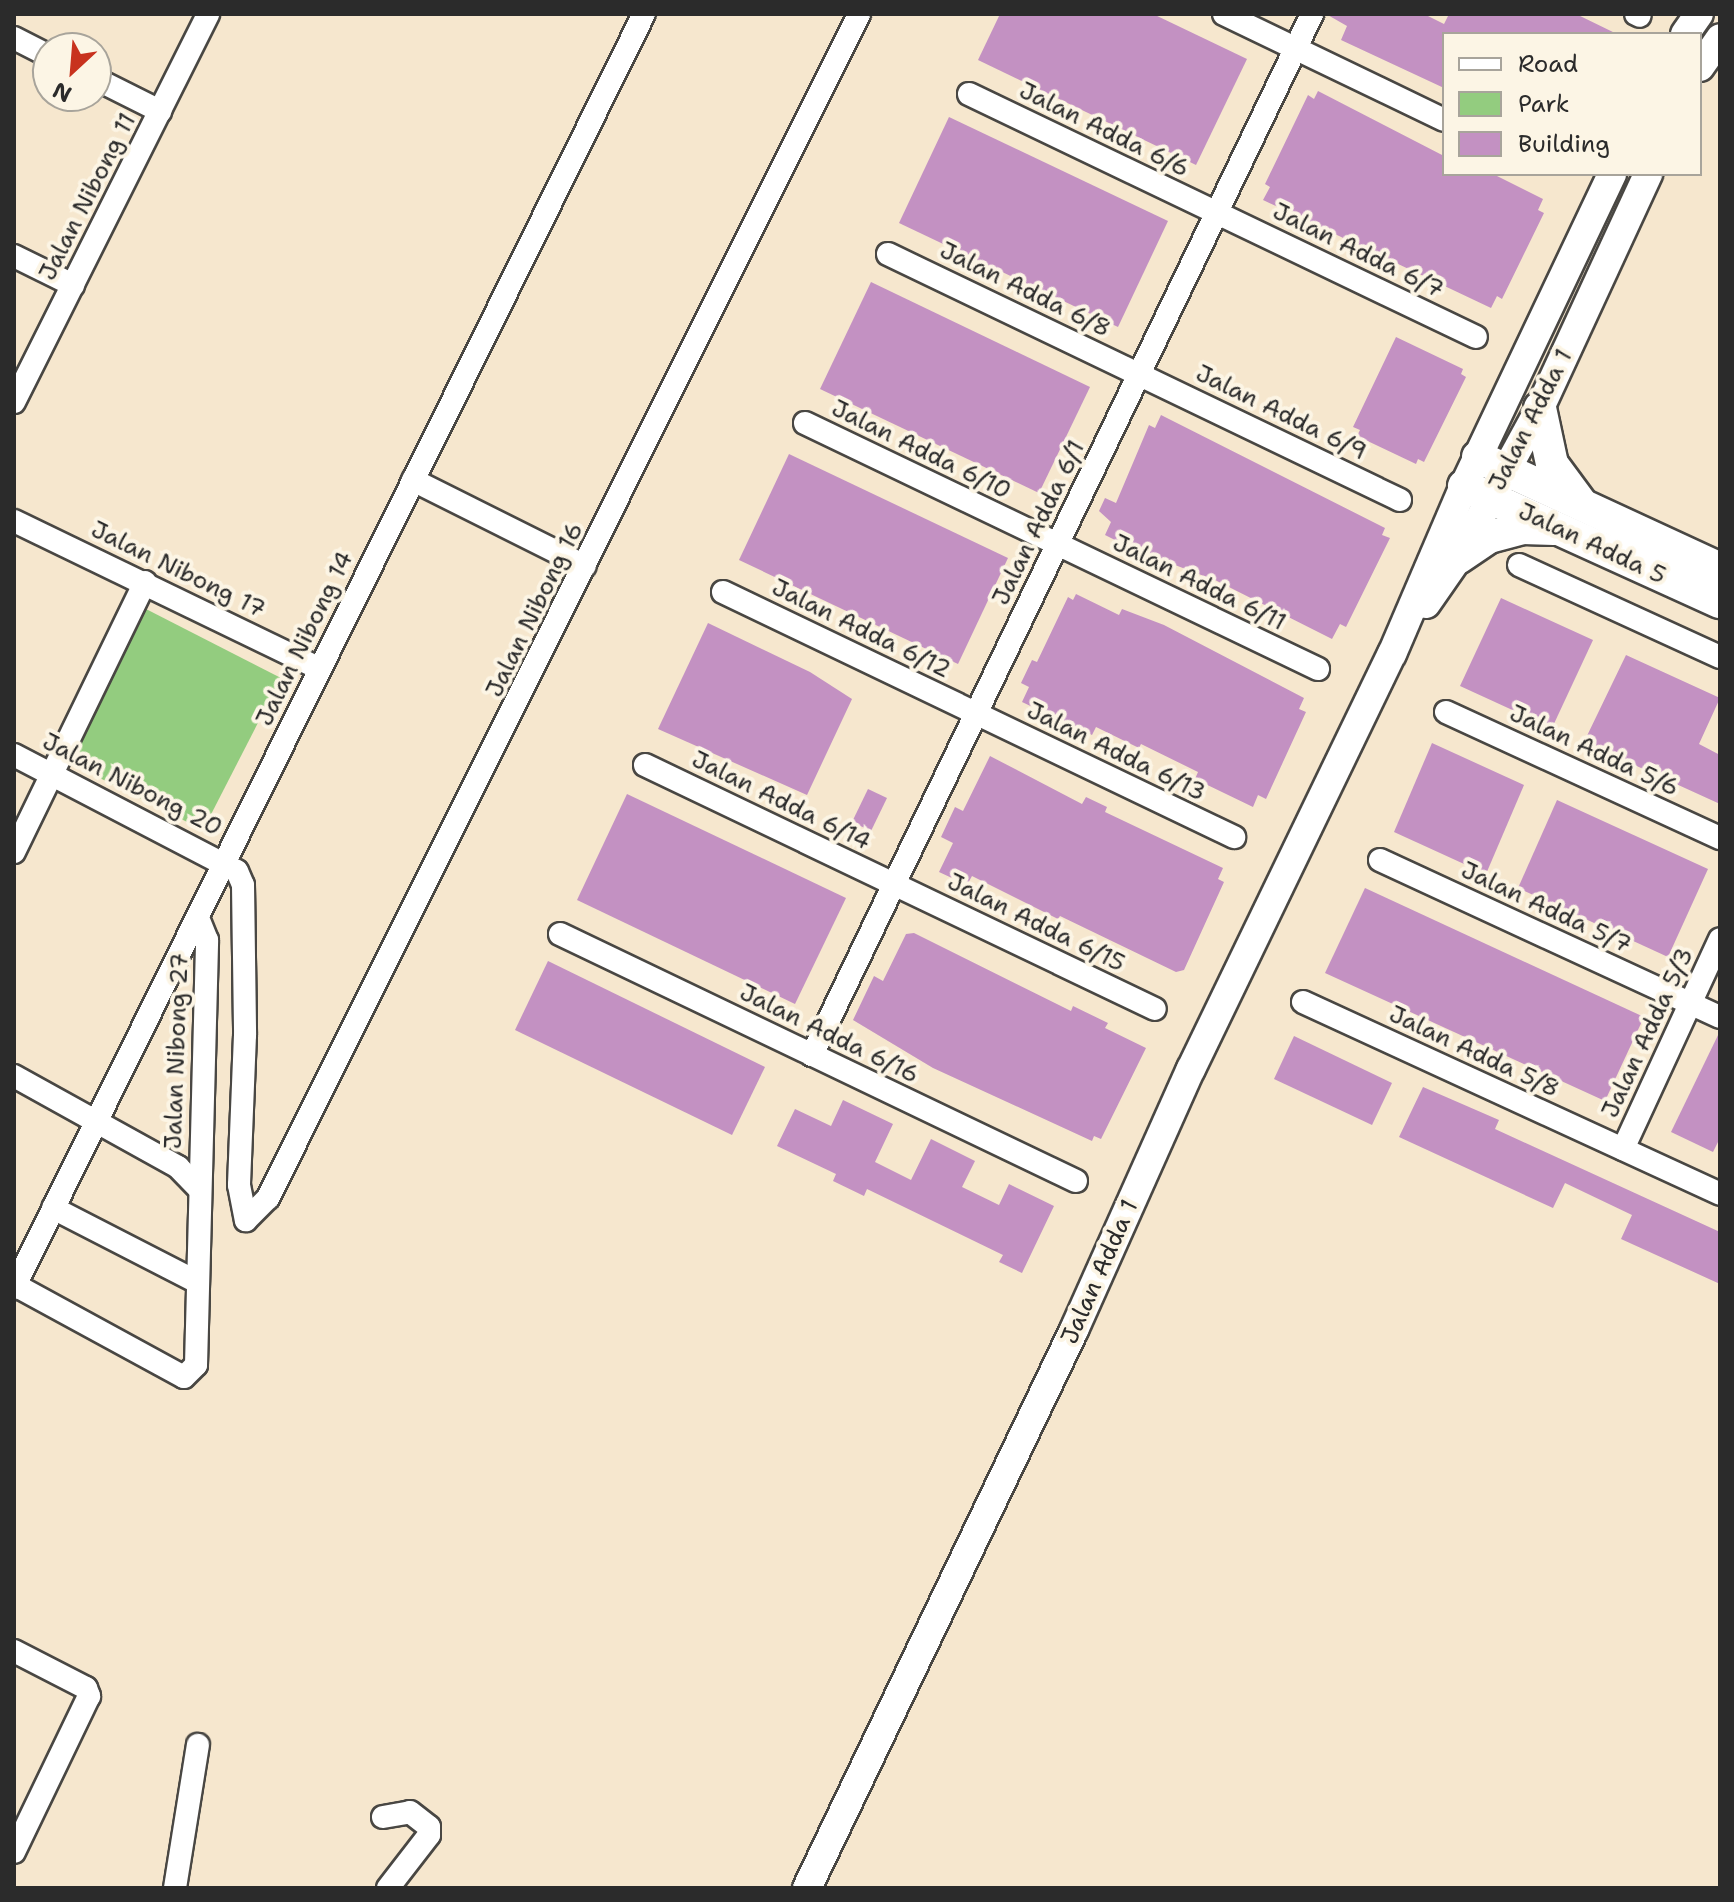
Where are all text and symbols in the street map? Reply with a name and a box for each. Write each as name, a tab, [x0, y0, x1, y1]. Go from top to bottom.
north arrow	[32, 32, 112, 112]
legend	[1442, 32, 1702, 176]
text: Road	[1518, 48, 1578, 80]
text: N	[48, 75, 76, 109]
street label: Jalan Adda 6/6	[1014, 76, 1194, 184]
text: Park	[1518, 88, 1570, 120]
street label: Jalan Nibong 11	[33, 108, 143, 286]
text: Building	[1518, 128, 1610, 160]
street label: Jalan Adda 6/7	[1268, 197, 1448, 305]
street label: Jalan Adda 6/8	[935, 236, 1115, 344]
street label: Jalan Adda 1	[1483, 344, 1579, 496]
street label: Jalan Adda 6/9	[1191, 359, 1371, 467]
street label: Jalan Adda 6/10	[827, 394, 1015, 506]
street label: Jalan Adda 6/1	[987, 436, 1091, 610]
street label: Jalan Adda 5	[1514, 497, 1670, 591]
street label: Jalan Nibong 17	[86, 515, 270, 625]
street label: Jalan Nibong 16	[480, 518, 590, 702]
street label: Jalan Adda 6/11	[1108, 529, 1290, 637]
street label: Jalan Nibong 14	[250, 547, 360, 731]
street label: Jalan Adda 6/12	[767, 573, 955, 685]
street label: Jalan Adda 6/13	[1022, 696, 1210, 808]
street label: Jalan Adda 5/6	[1505, 699, 1683, 803]
street label: Jalan Nibong 20	[37, 727, 227, 843]
street label: Jalan Adda 6/14	[687, 745, 875, 857]
street label: Jalan Adda 5/7	[1456, 856, 1636, 960]
street label: Jalan Adda 6/15	[943, 868, 1129, 978]
street label: Jalan Adda 5/3	[1596, 943, 1700, 1123]
street label: Jalan Nibong 27	[159, 952, 195, 1150]
street label: Jalan Adda 6/16	[735, 978, 923, 1090]
street label: Jalan Adda 5/8	[1384, 1000, 1564, 1104]
street label: Jalan Adda 1	[1055, 1195, 1145, 1349]

